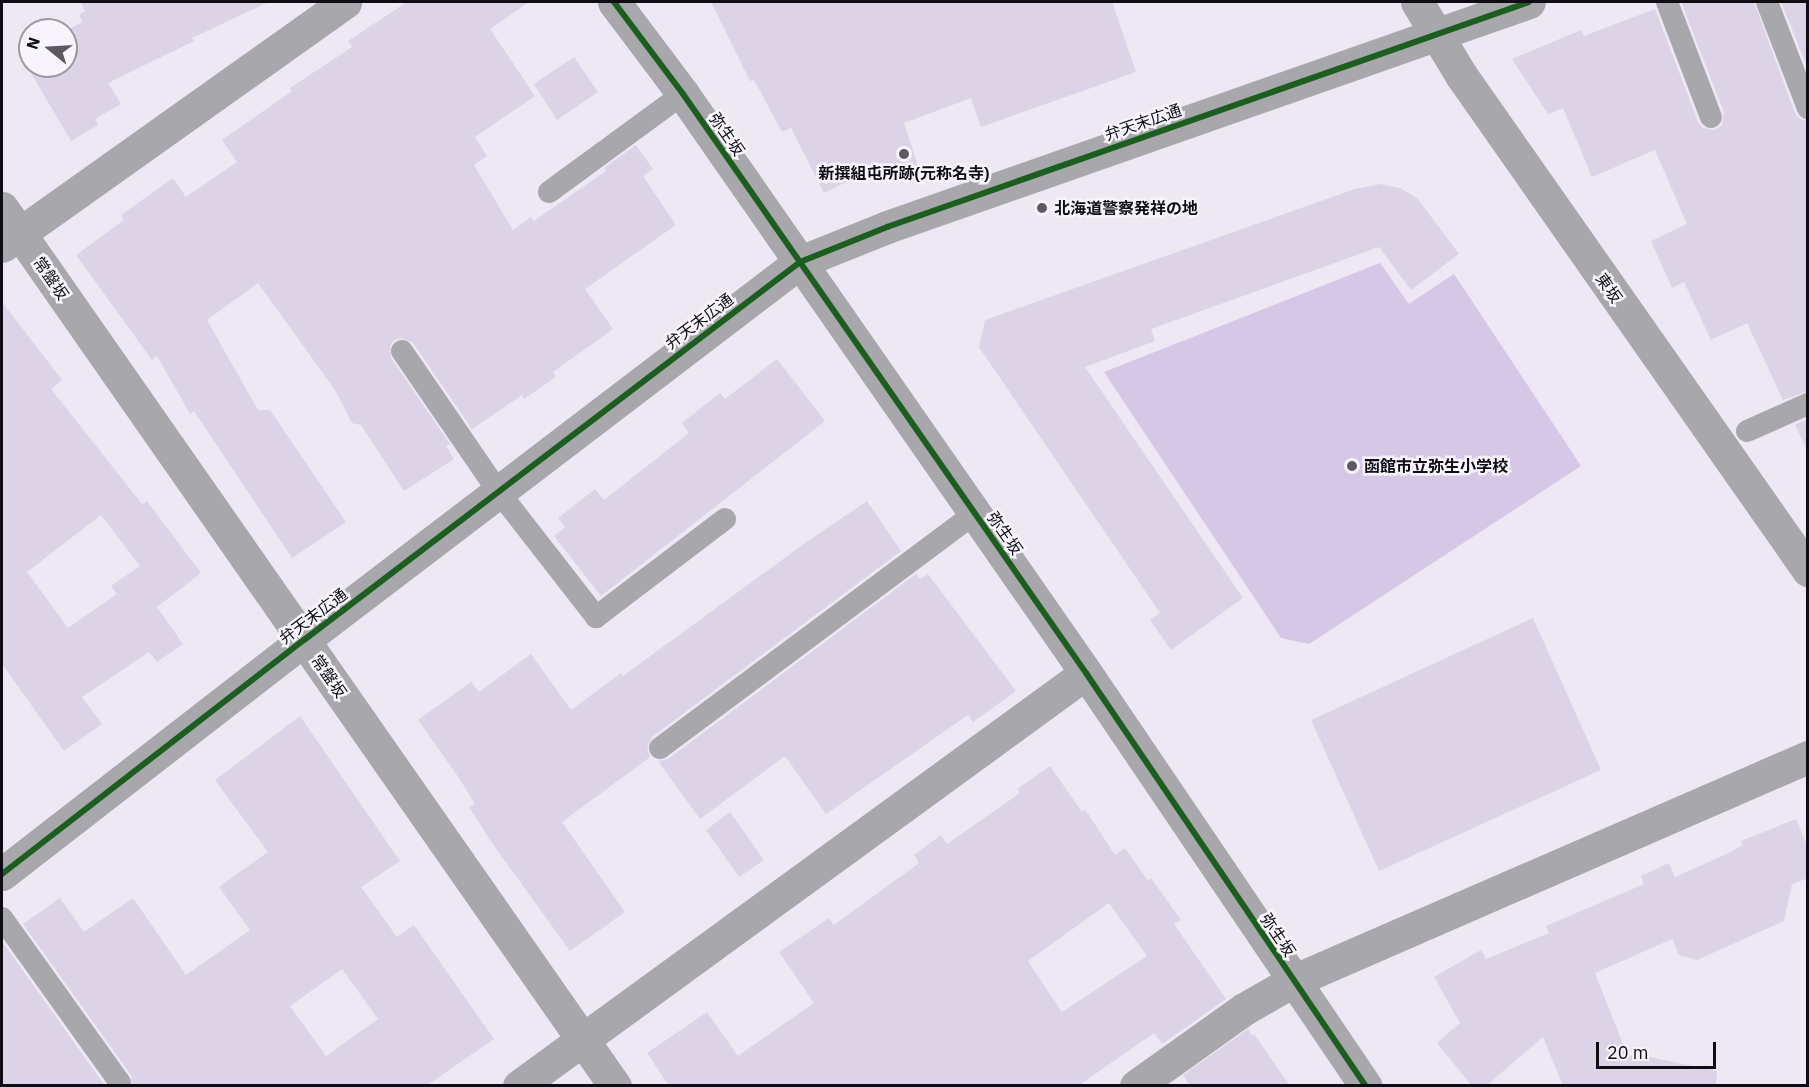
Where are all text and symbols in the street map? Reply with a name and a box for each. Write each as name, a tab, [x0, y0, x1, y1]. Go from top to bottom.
north arrow	[18, 18, 78, 78]
text: N	[21, 34, 44, 52]
street label: 弁天末広通	[1102, 100, 1184, 144]
street label: 弥生坂	[705, 109, 749, 159]
marker: 新撰組屯所跡(元称名寺)	[897, 147, 911, 161]
place label: 新撰組屯所跡(元称名寺)	[819, 163, 989, 183]
place label: 北海道警察発祥の地	[1054, 198, 1198, 218]
marker: 北海道警察発祥の地	[1035, 201, 1049, 215]
street label: 常盤坂	[29, 253, 73, 303]
street label: 東坂	[1592, 269, 1626, 307]
street label: 弁天末広通	[661, 289, 737, 353]
place label: 函館市立弥生小学校	[1364, 456, 1508, 476]
marker: 函館市立弥生小学校	[1345, 459, 1359, 473]
street label: 弥生坂	[983, 508, 1027, 558]
street label: 弁天末広通	[275, 584, 351, 648]
street label: 常盤坂	[307, 651, 351, 701]
street label: 弥生坂	[1257, 910, 1299, 960]
scale bar	[1599, 1030, 1719, 1068]
text: 20 m	[1607, 1041, 1649, 1064]

